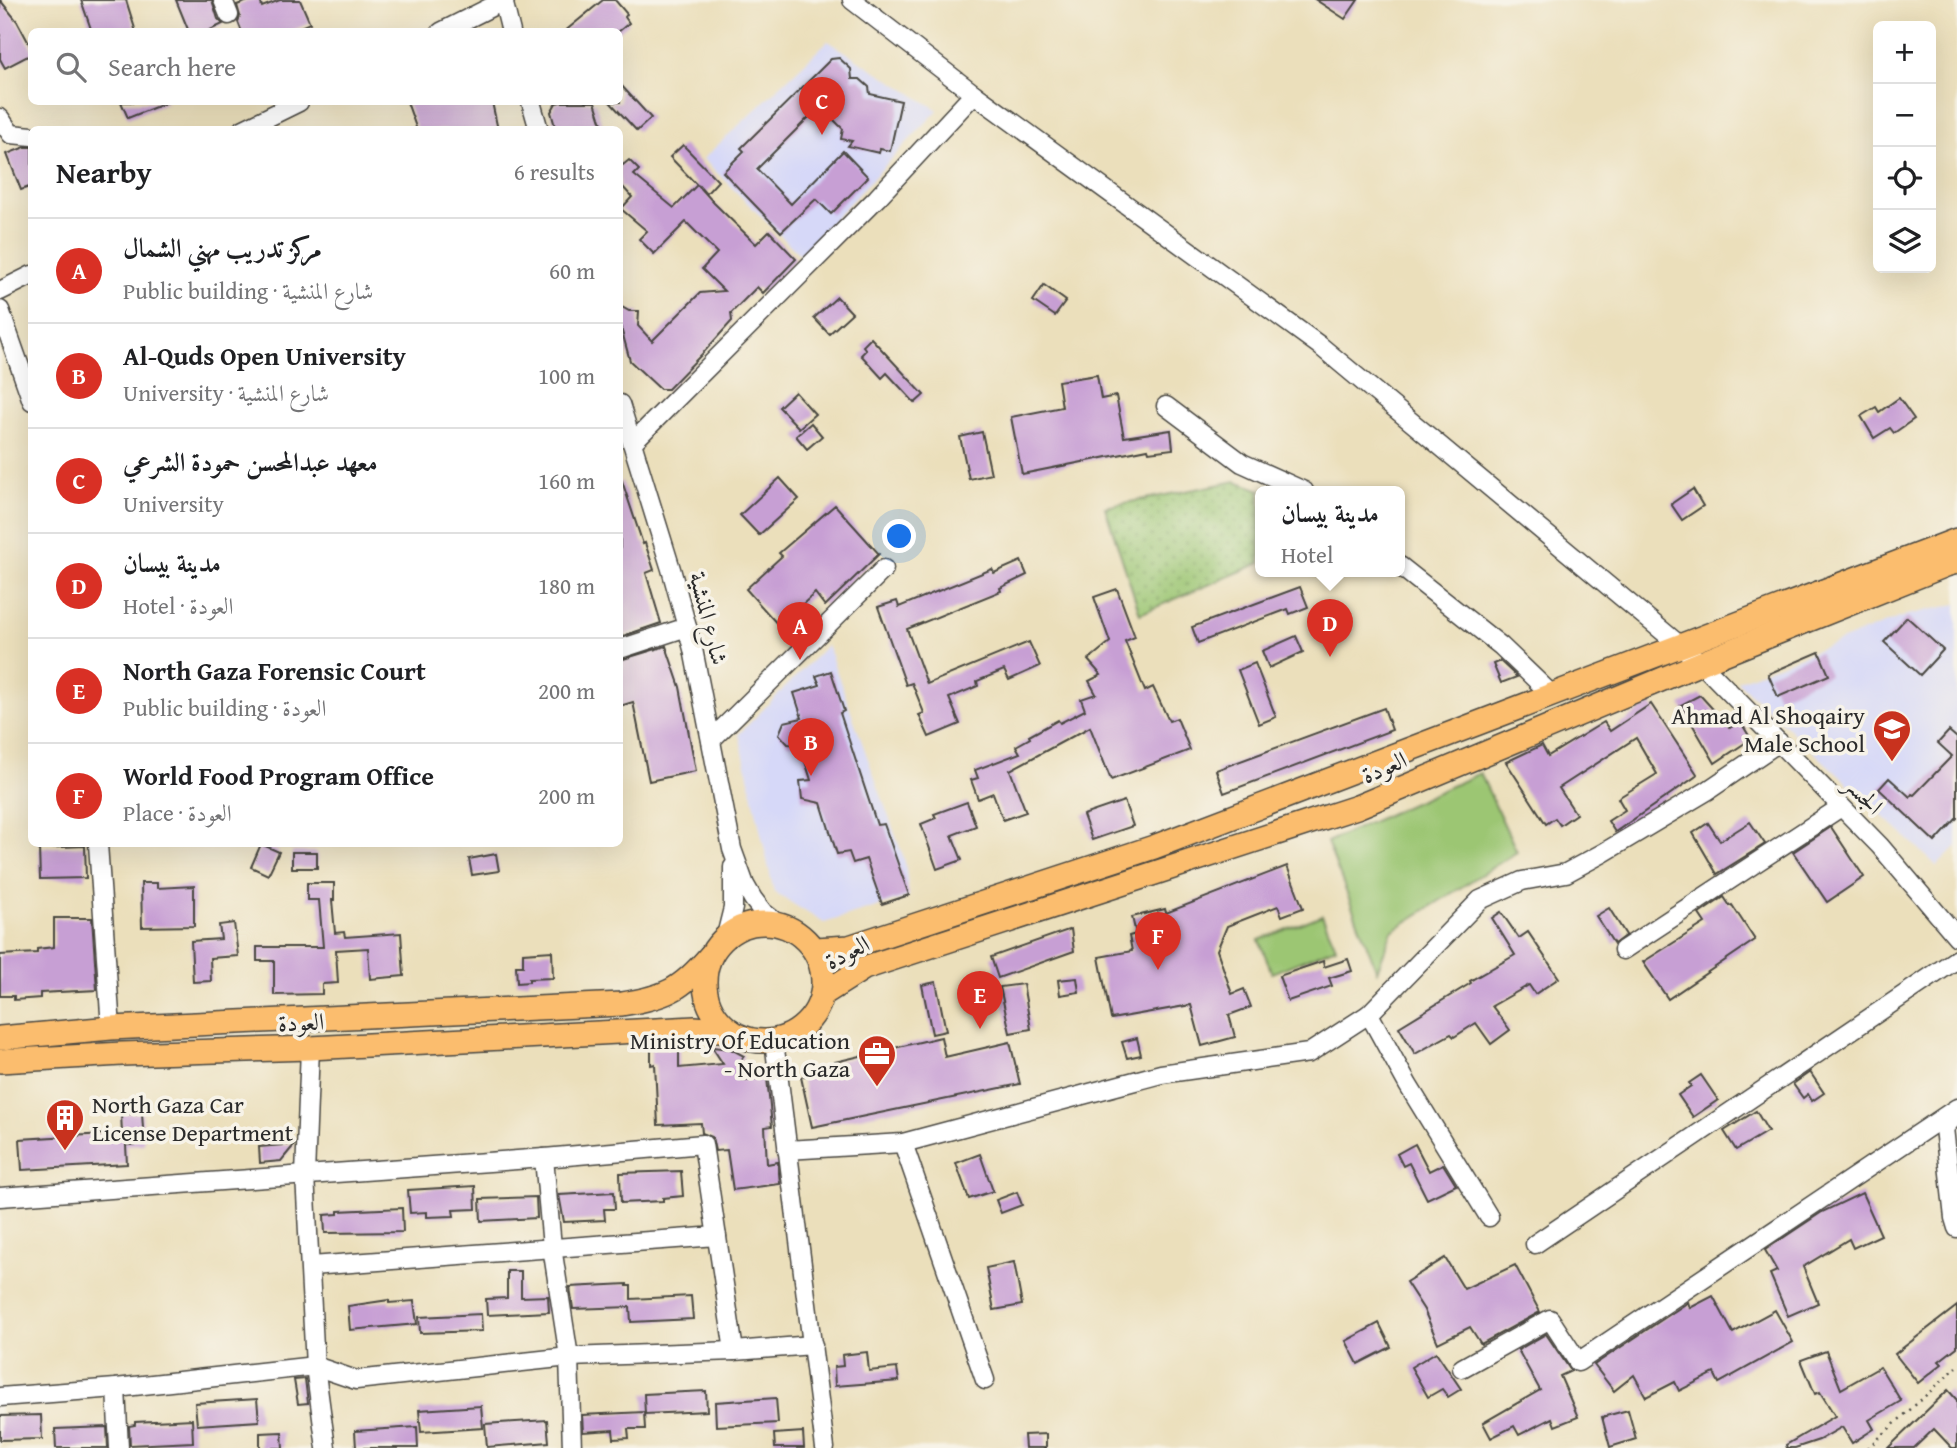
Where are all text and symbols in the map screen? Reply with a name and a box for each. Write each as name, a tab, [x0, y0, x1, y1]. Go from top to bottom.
map controls	[1873, 21, 1936, 273]
button: +	[1873, 21, 1936, 84]
search box	[28, 28, 623, 105]
text: Search here	[108, 47, 236, 86]
icon: search	[52, 48, 90, 86]
pin: C	[799, 77, 845, 135]
button: −	[1873, 84, 1936, 147]
button: locate	[1873, 147, 1936, 210]
text: Nearby	[56, 150, 152, 194]
text: 6 results	[514, 155, 595, 188]
button: layers	[1873, 210, 1936, 273]
text: مركز تدريب مهني الشمال	[123, 228, 322, 267]
text: A	[72, 254, 86, 287]
text: 60 m	[549, 254, 595, 287]
text: Public building · شارع المنشية	[123, 274, 373, 307]
text: Al-Quds Open University	[123, 336, 406, 375]
text: B	[72, 359, 86, 392]
text: 100 m	[538, 359, 595, 392]
text: University · شارع المنشية	[123, 376, 329, 409]
text: معهد عبدالمحسن حمودة الشرعي	[123, 442, 378, 481]
text: C	[72, 464, 86, 497]
text: 160 m	[538, 464, 595, 497]
popup	[1255, 486, 1405, 577]
text: University	[123, 487, 224, 520]
text: مدينة بيسان	[1281, 493, 1379, 532]
your location	[882, 519, 916, 553]
text: Hotel	[1281, 538, 1333, 571]
text: مدينة بيسان	[123, 543, 221, 582]
street label: شارع المنشية	[678, 568, 737, 669]
text: D	[72, 569, 86, 602]
text: 180 m	[538, 569, 595, 602]
text: Hotel · العودة	[123, 589, 234, 622]
pin: D	[1307, 599, 1353, 657]
pin: A	[777, 602, 823, 660]
text: North Gaza Forensic Court	[123, 651, 426, 690]
text: E	[73, 674, 85, 707]
text: 200 m	[538, 674, 595, 707]
text: Public building · العودة	[123, 691, 326, 724]
place label: Ahmad Al Shoqairy Male School	[1671, 698, 1865, 761]
school or university icon: Ahmad Al Shoqairy Male School	[1871, 708, 1913, 763]
pin: B	[788, 718, 834, 776]
street label: العودة	[1356, 742, 1412, 792]
text: World Food Program Office	[123, 756, 434, 795]
street label: الجسر	[1834, 765, 1891, 822]
text: F	[73, 779, 85, 812]
text: 200 m	[538, 779, 595, 812]
text: Place · العودة	[123, 796, 232, 829]
pin: F	[1135, 912, 1181, 970]
street label: العودة	[818, 926, 876, 978]
pin: E	[957, 971, 1003, 1029]
street label: العودة	[277, 1004, 325, 1040]
place label: Ministry Of Education - North Gaza	[630, 1023, 851, 1086]
office icon: Ministry Of Education - North Gaza	[856, 1033, 898, 1088]
place label: North Gaza Car License Department	[92, 1087, 294, 1150]
building icon: North Gaza Car License Department	[44, 1097, 86, 1152]

